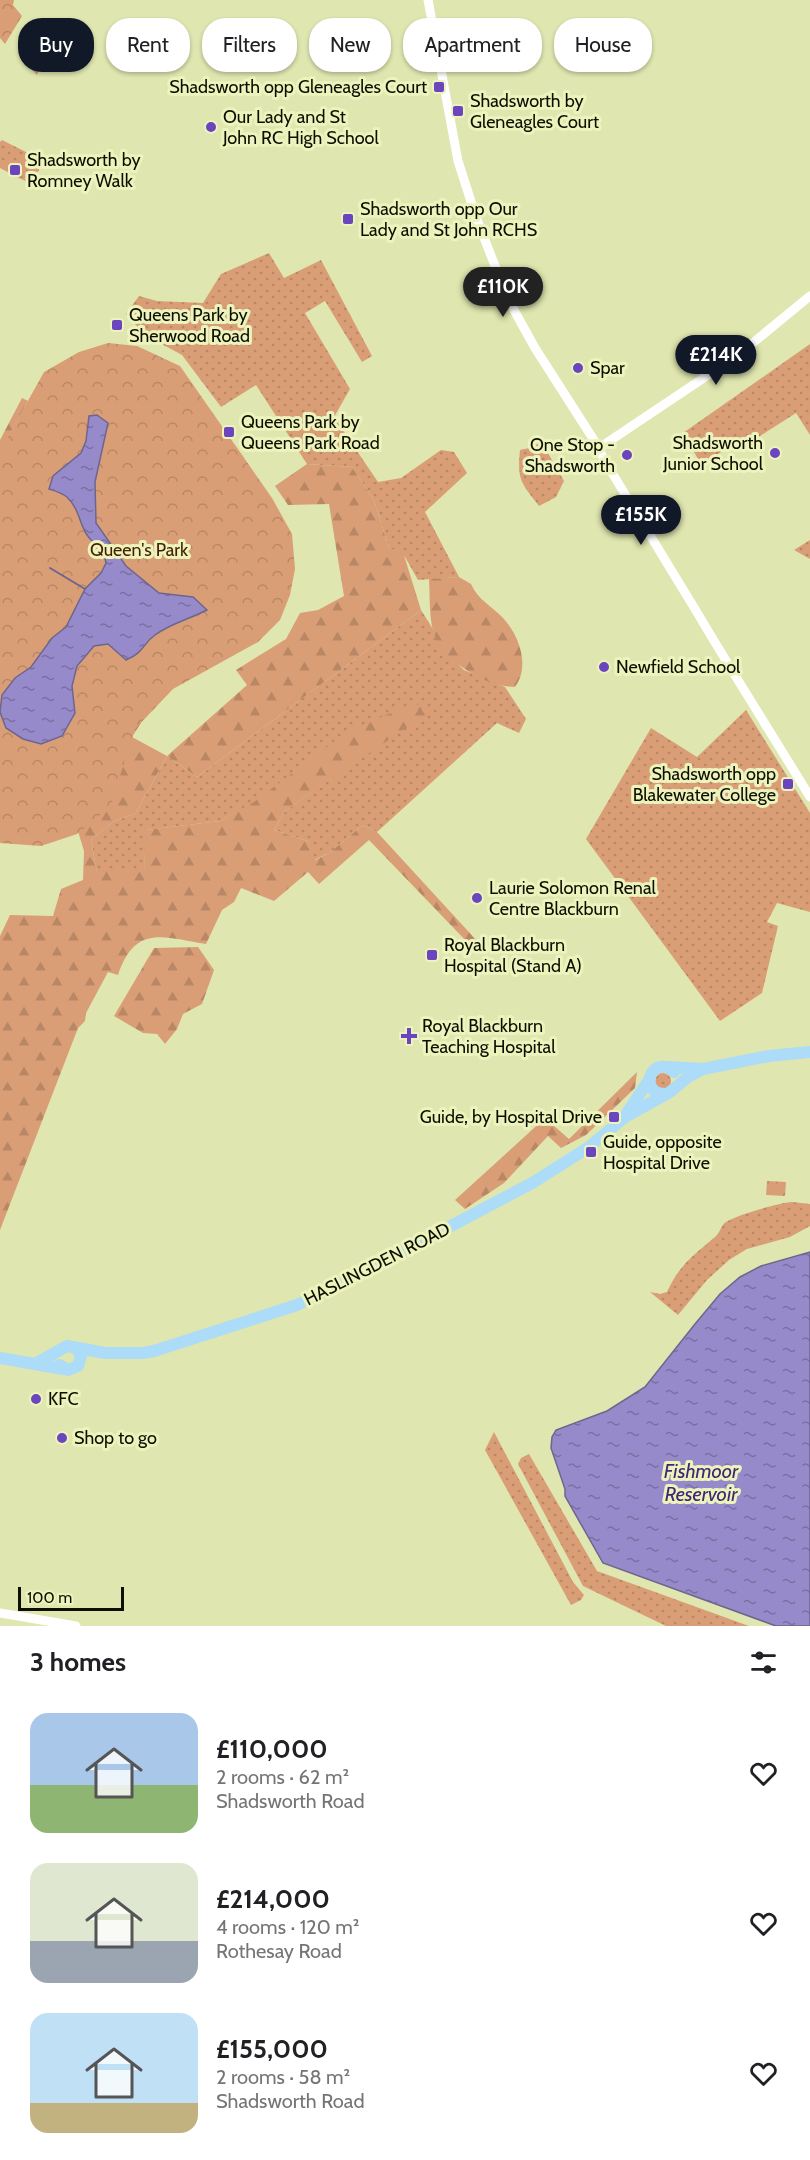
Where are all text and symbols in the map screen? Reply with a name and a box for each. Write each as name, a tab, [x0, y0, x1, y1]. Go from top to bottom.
chip: Buy	[18, 18, 94, 72]
chip: Rent	[106, 18, 190, 72]
chip: Filters	[202, 18, 297, 72]
chip: New	[309, 18, 391, 72]
chip: Apartment	[403, 18, 542, 72]
chip: House	[554, 18, 652, 72]
place label: Shadsworth opp Gleneagles Court	[169, 76, 427, 98]
marker: Shadsworth opp Gleneagles Court	[432, 80, 446, 94]
place label: Shadsworth by Gleneagles Court	[470, 90, 599, 133]
marker: Shadsworth by Gleneagles Court	[451, 104, 465, 118]
place label: Our Lady and St John RC High School	[222, 106, 379, 149]
marker: Our Lady and St John RC High School	[204, 120, 218, 134]
place label: Shadsworth by Romney Walk	[27, 149, 141, 192]
marker: Shadsworth by Romney Walk	[8, 163, 22, 177]
place label: Shadsworth opp Our Lady and St John RCHS	[360, 198, 537, 241]
marker: Shadsworth opp Our Lady and St John RCHS	[341, 212, 355, 226]
pin: £110K	[461, 267, 545, 318]
text: £110K	[477, 274, 529, 298]
place label: Queens Park by Sherwood Road	[129, 304, 250, 347]
marker: Queens Park by Sherwood Road	[110, 318, 124, 332]
pin: £214K	[674, 335, 758, 386]
text: £214K	[689, 342, 743, 366]
place label: Spar	[590, 357, 625, 379]
marker: Spar	[571, 361, 585, 375]
place label: Queens Park by Queens Park Road	[241, 411, 380, 454]
marker: Queens Park by Queens Park Road	[222, 425, 236, 439]
place label: Shadsworth Junior School	[662, 432, 764, 475]
place label: One Stop - Shadsworth	[524, 434, 615, 477]
marker: Shadsworth Junior School	[768, 446, 782, 460]
marker: One Stop - Shadsworth	[620, 448, 634, 462]
pin: £155K	[599, 495, 683, 546]
text: £155K	[615, 502, 667, 526]
park label: Queen's Park	[90, 539, 189, 561]
place label: Newfield School	[616, 656, 741, 678]
marker: Newfield School	[597, 660, 611, 674]
place label: Shadsworth opp Blakewater College	[633, 763, 776, 806]
marker: Shadsworth opp Blakewater College	[781, 777, 795, 791]
place label: Laurie Solomon Renal Centre Blackburn	[489, 877, 657, 920]
marker: Laurie Solomon Renal Centre Blackburn	[470, 891, 484, 905]
place label: Royal Blackburn Hospital (Stand A)	[444, 934, 582, 977]
marker: Royal Blackburn Hospital (Stand A)	[425, 948, 439, 962]
place label: Royal Blackburn Teaching Hospital	[422, 1015, 556, 1058]
marker: Royal Blackburn Teaching Hospital	[400, 1027, 418, 1045]
place label: Guide, by Hospital Drive	[420, 1106, 602, 1128]
marker: Guide, by Hospital Drive	[607, 1110, 621, 1124]
place label: Guide, opposite Hospital Drive	[603, 1131, 722, 1174]
marker: Guide, opposite Hospital Drive	[584, 1145, 598, 1159]
street label: HASLINGDEN ROAD	[300, 1218, 454, 1310]
place label: KFC	[48, 1388, 79, 1410]
marker: KFC	[29, 1392, 43, 1406]
place label: Shop to go	[74, 1427, 157, 1449]
marker: Shop to go	[55, 1431, 69, 1445]
water label: Fishmoor Reservoir	[664, 1459, 739, 1506]
scale bar	[18, 1584, 124, 1612]
text: 100 m	[27, 1588, 72, 1607]
text: 3 homes	[30, 1646, 126, 1678]
icon: filters	[747, 1646, 780, 1679]
text: £110,000	[216, 1733, 328, 1765]
icon: home	[78, 1737, 150, 1809]
icon: heart	[747, 1757, 780, 1790]
text: 2 rooms · 62 m²	[216, 1765, 349, 1789]
text: Shadsworth Road	[216, 1789, 365, 1813]
text: £214,000	[216, 1883, 330, 1915]
icon: home	[78, 1887, 150, 1959]
icon: heart	[747, 1907, 780, 1940]
text: 4 rooms · 120 m²	[216, 1915, 359, 1939]
text: Rothesay Road	[216, 1939, 342, 1963]
text: £155,000	[216, 2033, 328, 2065]
icon: home	[78, 2037, 150, 2109]
icon: heart	[747, 2057, 780, 2090]
text: 2 rooms · 58 m²	[216, 2065, 350, 2089]
text: Shadsworth Road	[216, 2089, 365, 2113]

